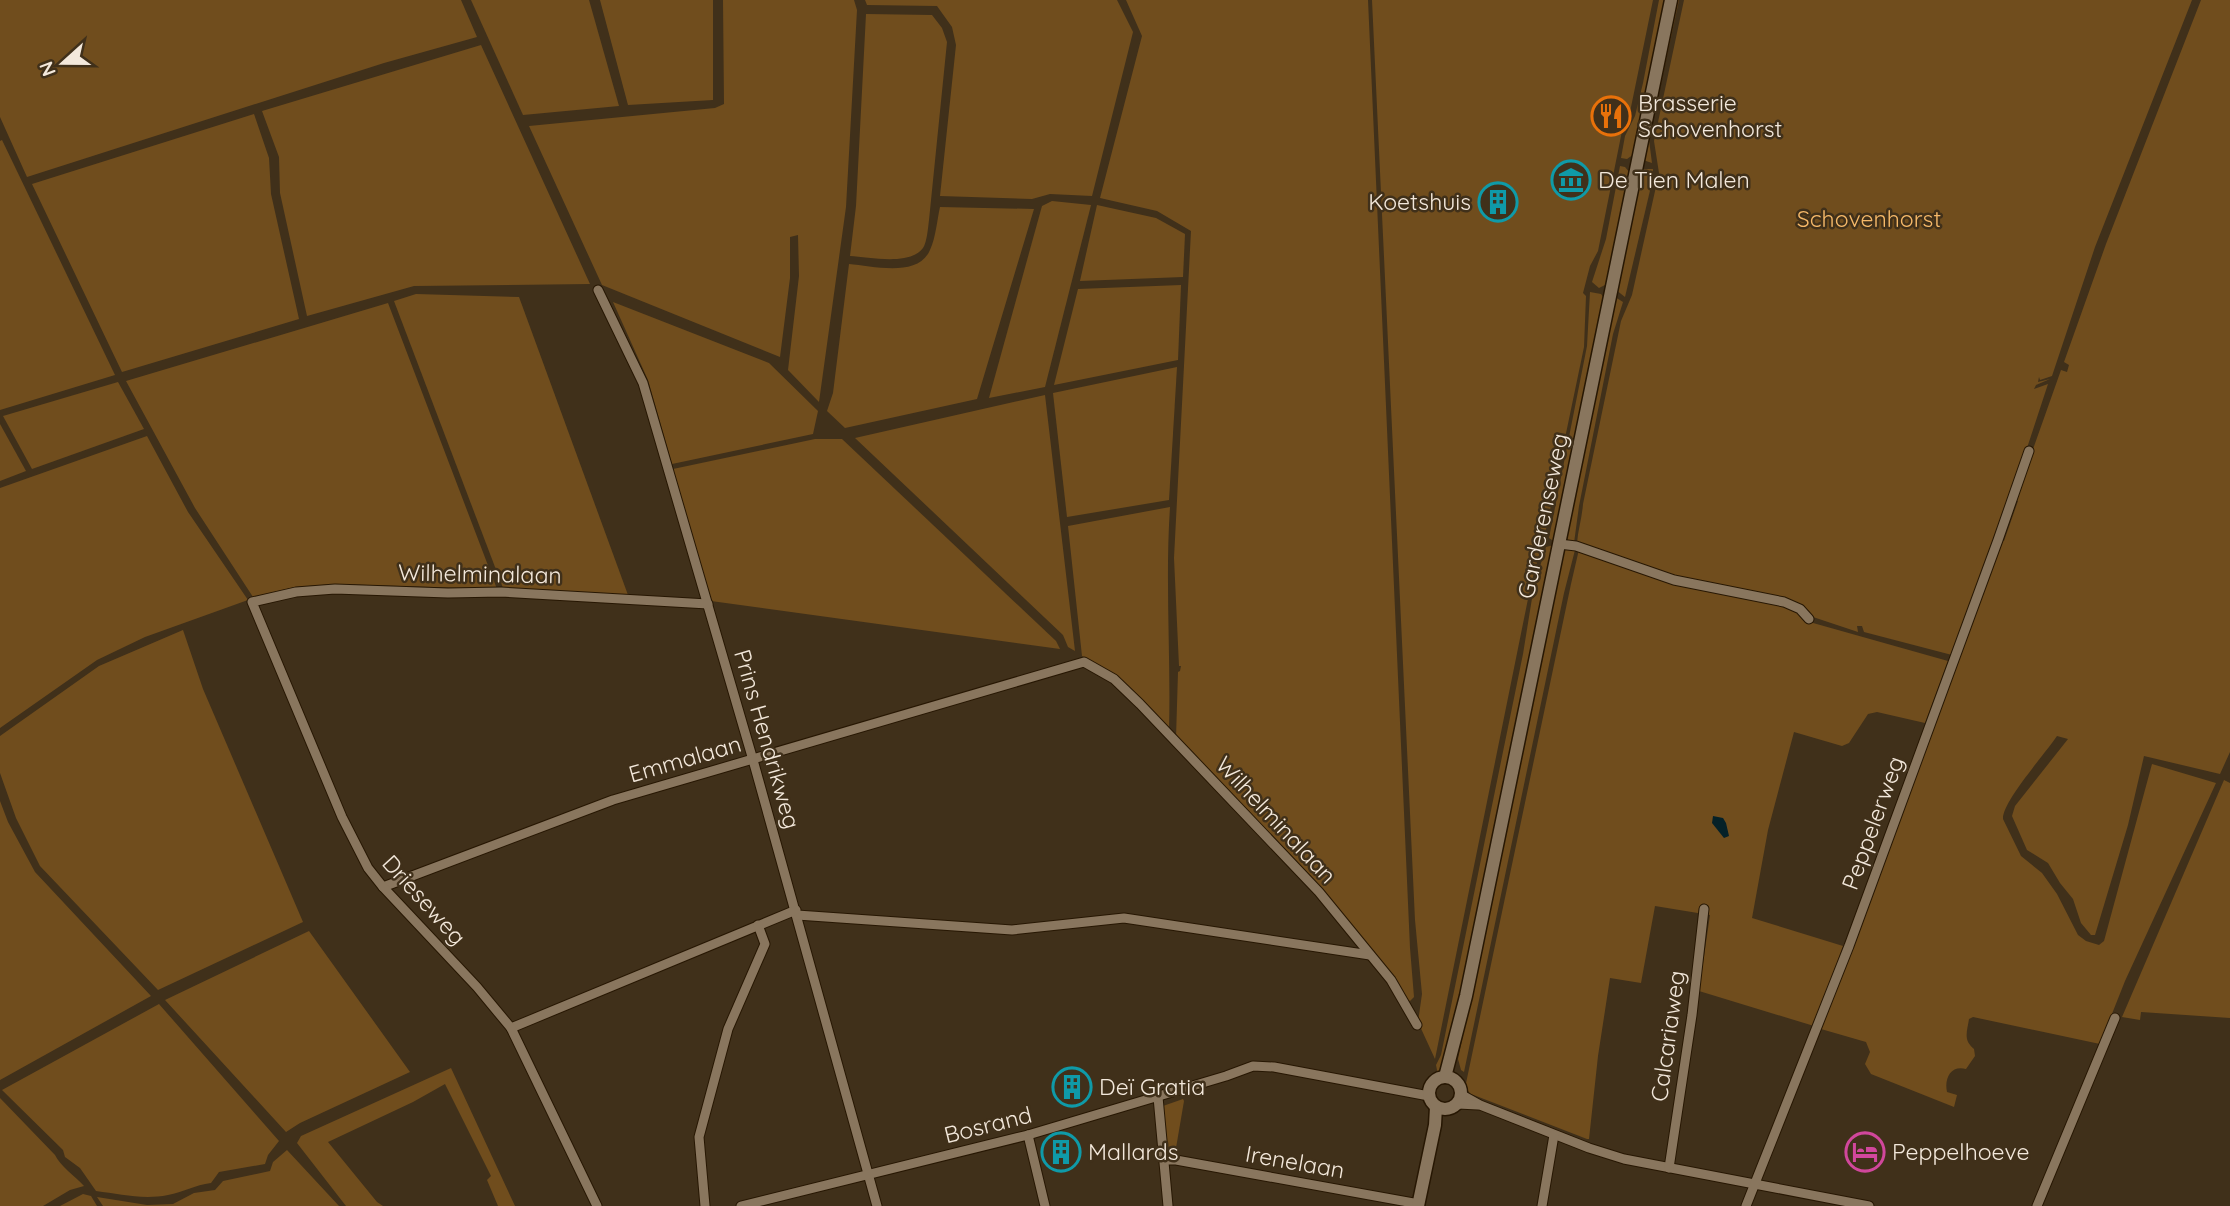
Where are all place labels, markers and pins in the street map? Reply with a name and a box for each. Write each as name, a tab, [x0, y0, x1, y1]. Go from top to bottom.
place label: Brasserie Schovenhorst	[1638, 88, 1783, 143]
restaurant icon: Brasserie Schovenhorst	[1590, 95, 1632, 137]
museum icon: De Tien Malen	[1550, 159, 1592, 201]
place label: De Tien Malen	[1598, 165, 1750, 194]
building icon: Koetshuis	[1477, 181, 1519, 223]
place label: Koetshuis	[1368, 187, 1471, 216]
building icon: Deï Gratia	[1051, 1066, 1093, 1108]
place label: Deï Gratia	[1099, 1072, 1205, 1101]
building icon: Mallards	[1040, 1131, 1082, 1173]
hotel icon: Peppelhoeve	[1844, 1131, 1886, 1173]
place label: Mallards	[1088, 1137, 1179, 1166]
place label: Peppelhoeve	[1892, 1137, 2030, 1166]

